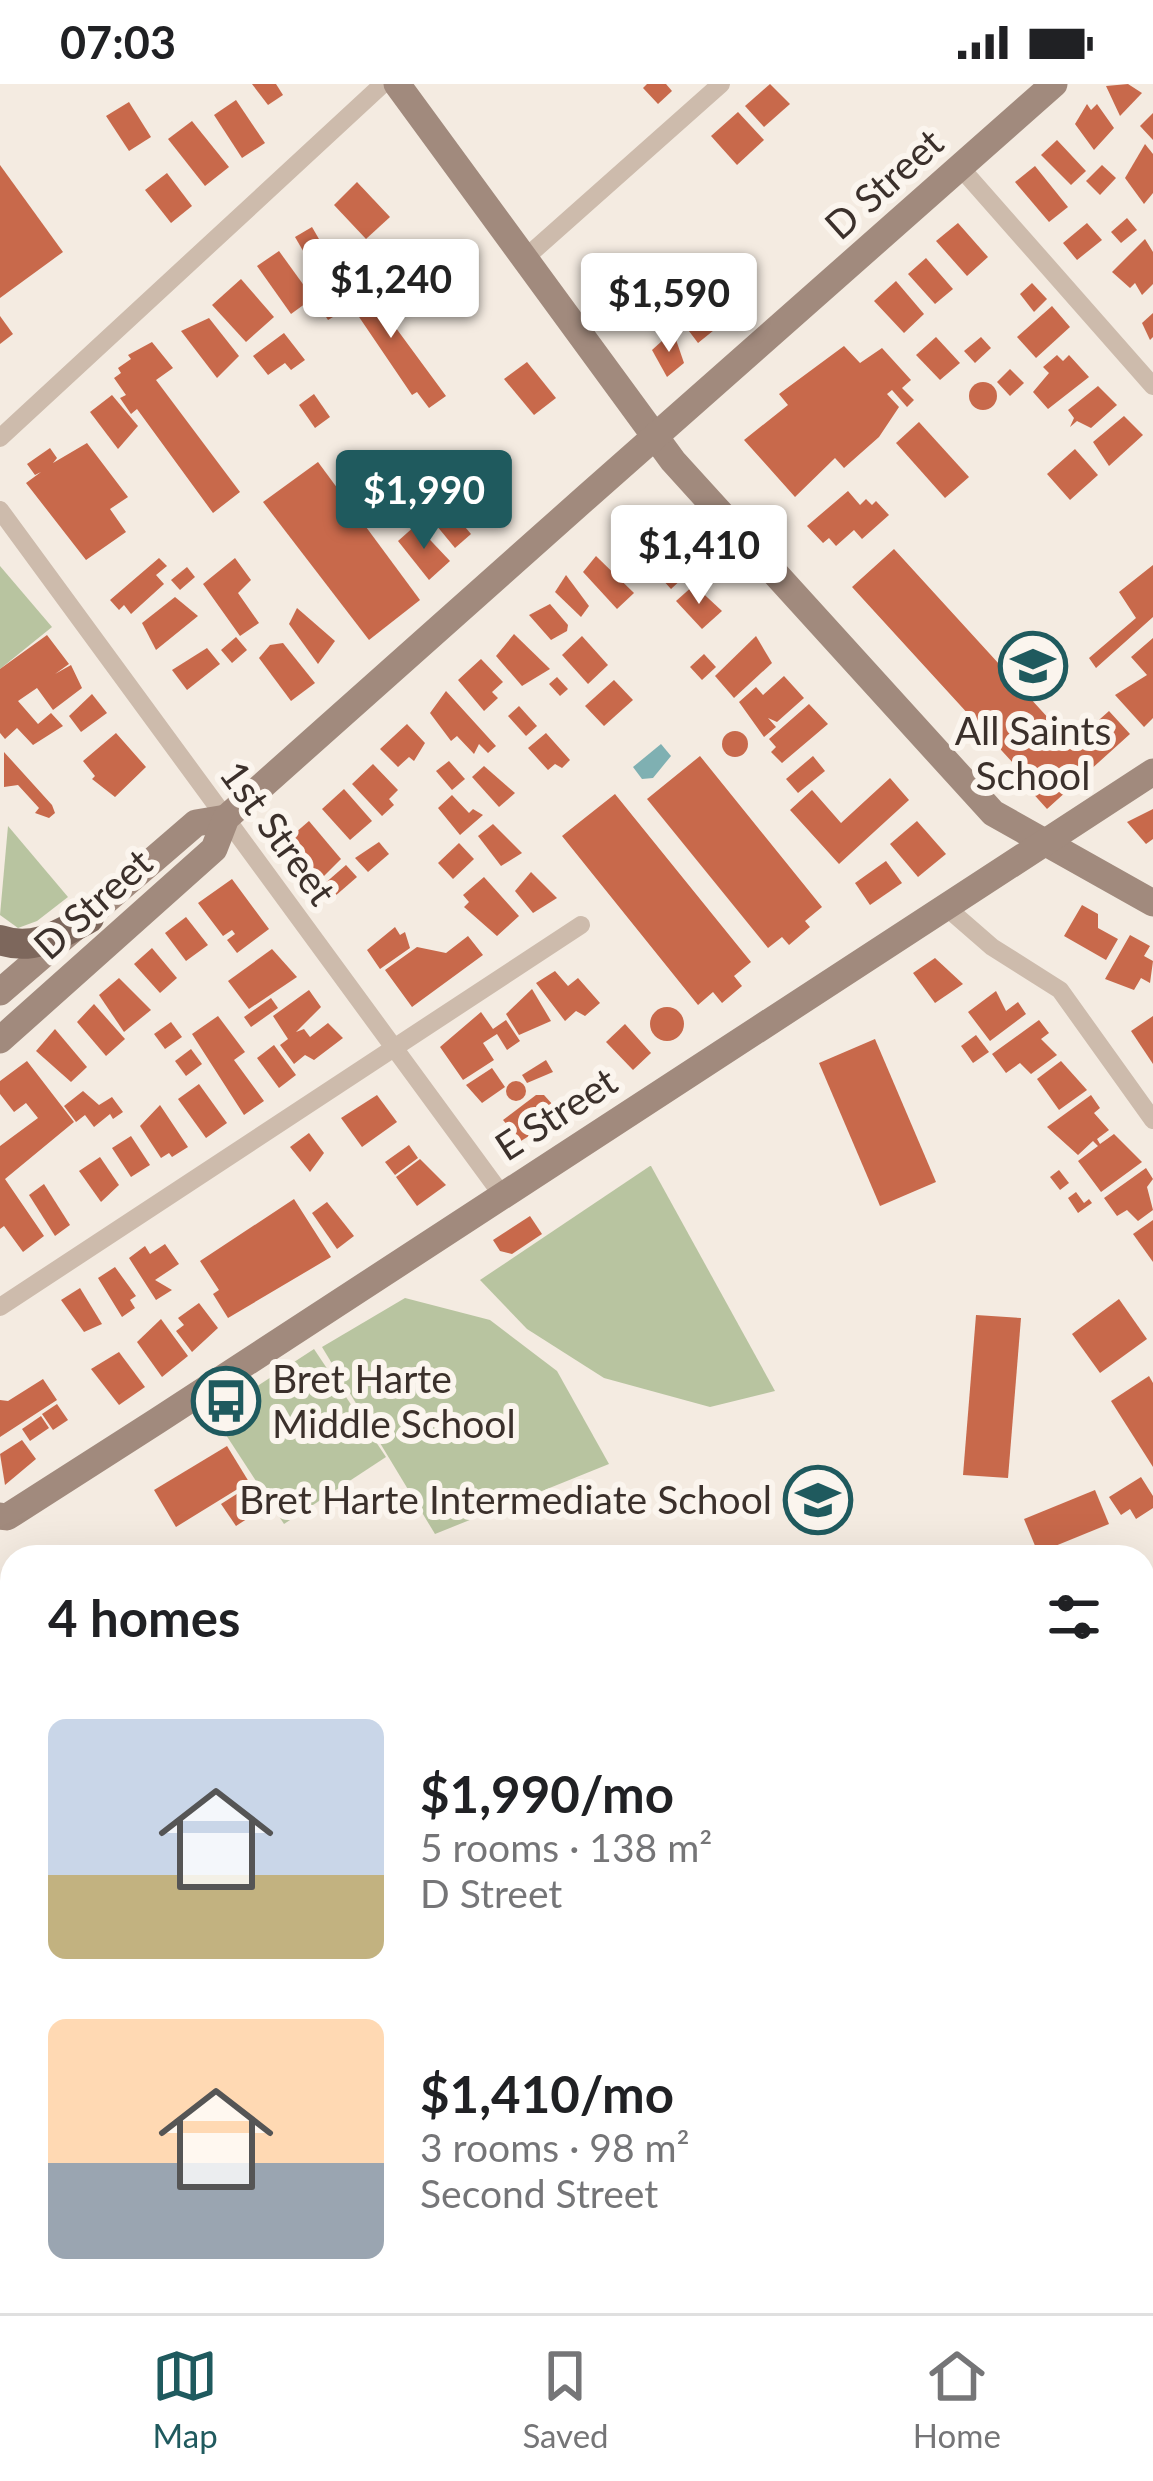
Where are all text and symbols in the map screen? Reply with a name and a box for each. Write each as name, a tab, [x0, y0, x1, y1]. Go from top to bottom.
text: 07:03	[60, 15, 176, 69]
street label: D Street	[815, 119, 952, 248]
pin: $1,240	[293, 239, 489, 341]
pin: $1,590	[571, 253, 767, 355]
text: $1,240	[330, 255, 452, 301]
text: $1,590	[608, 269, 730, 315]
pin: $1,990	[326, 450, 522, 552]
text: $1,990	[363, 466, 485, 512]
pin: $1,410	[601, 505, 797, 607]
text: $1,410	[638, 521, 760, 567]
school or university icon: All Saints School	[998, 631, 1068, 701]
place label: All Saints School	[955, 707, 1111, 798]
street label: 1st Street	[211, 752, 346, 913]
street label: D Street	[24, 839, 161, 968]
street label: E Street	[486, 1057, 625, 1169]
place label: Bret Harte Middle School	[272, 1355, 516, 1446]
bus stop icon: Bret Harte Middle School	[191, 1366, 261, 1436]
school or university icon: Bret Harte Intermediate School	[783, 1465, 853, 1535]
place label: Bret Harte Intermediate School	[239, 1476, 772, 1522]
icon: filters	[1041, 1584, 1107, 1650]
text: 4 homes	[48, 1587, 240, 1648]
text: $1,990/mo	[420, 1763, 674, 1824]
icon: home	[144, 1767, 288, 1911]
text: 5 rooms · 138 m²	[420, 1824, 712, 1870]
text: D Street	[420, 1870, 562, 1916]
text: $1,410/mo	[420, 2063, 674, 2124]
icon: home	[144, 2067, 288, 2211]
text: 3 rooms · 98 m²	[420, 2124, 690, 2170]
text: Second Street	[420, 2170, 658, 2216]
tab: Map	[152, 2343, 218, 2455]
tab: Saved	[522, 2343, 609, 2455]
tab: Home	[913, 2343, 1001, 2455]

